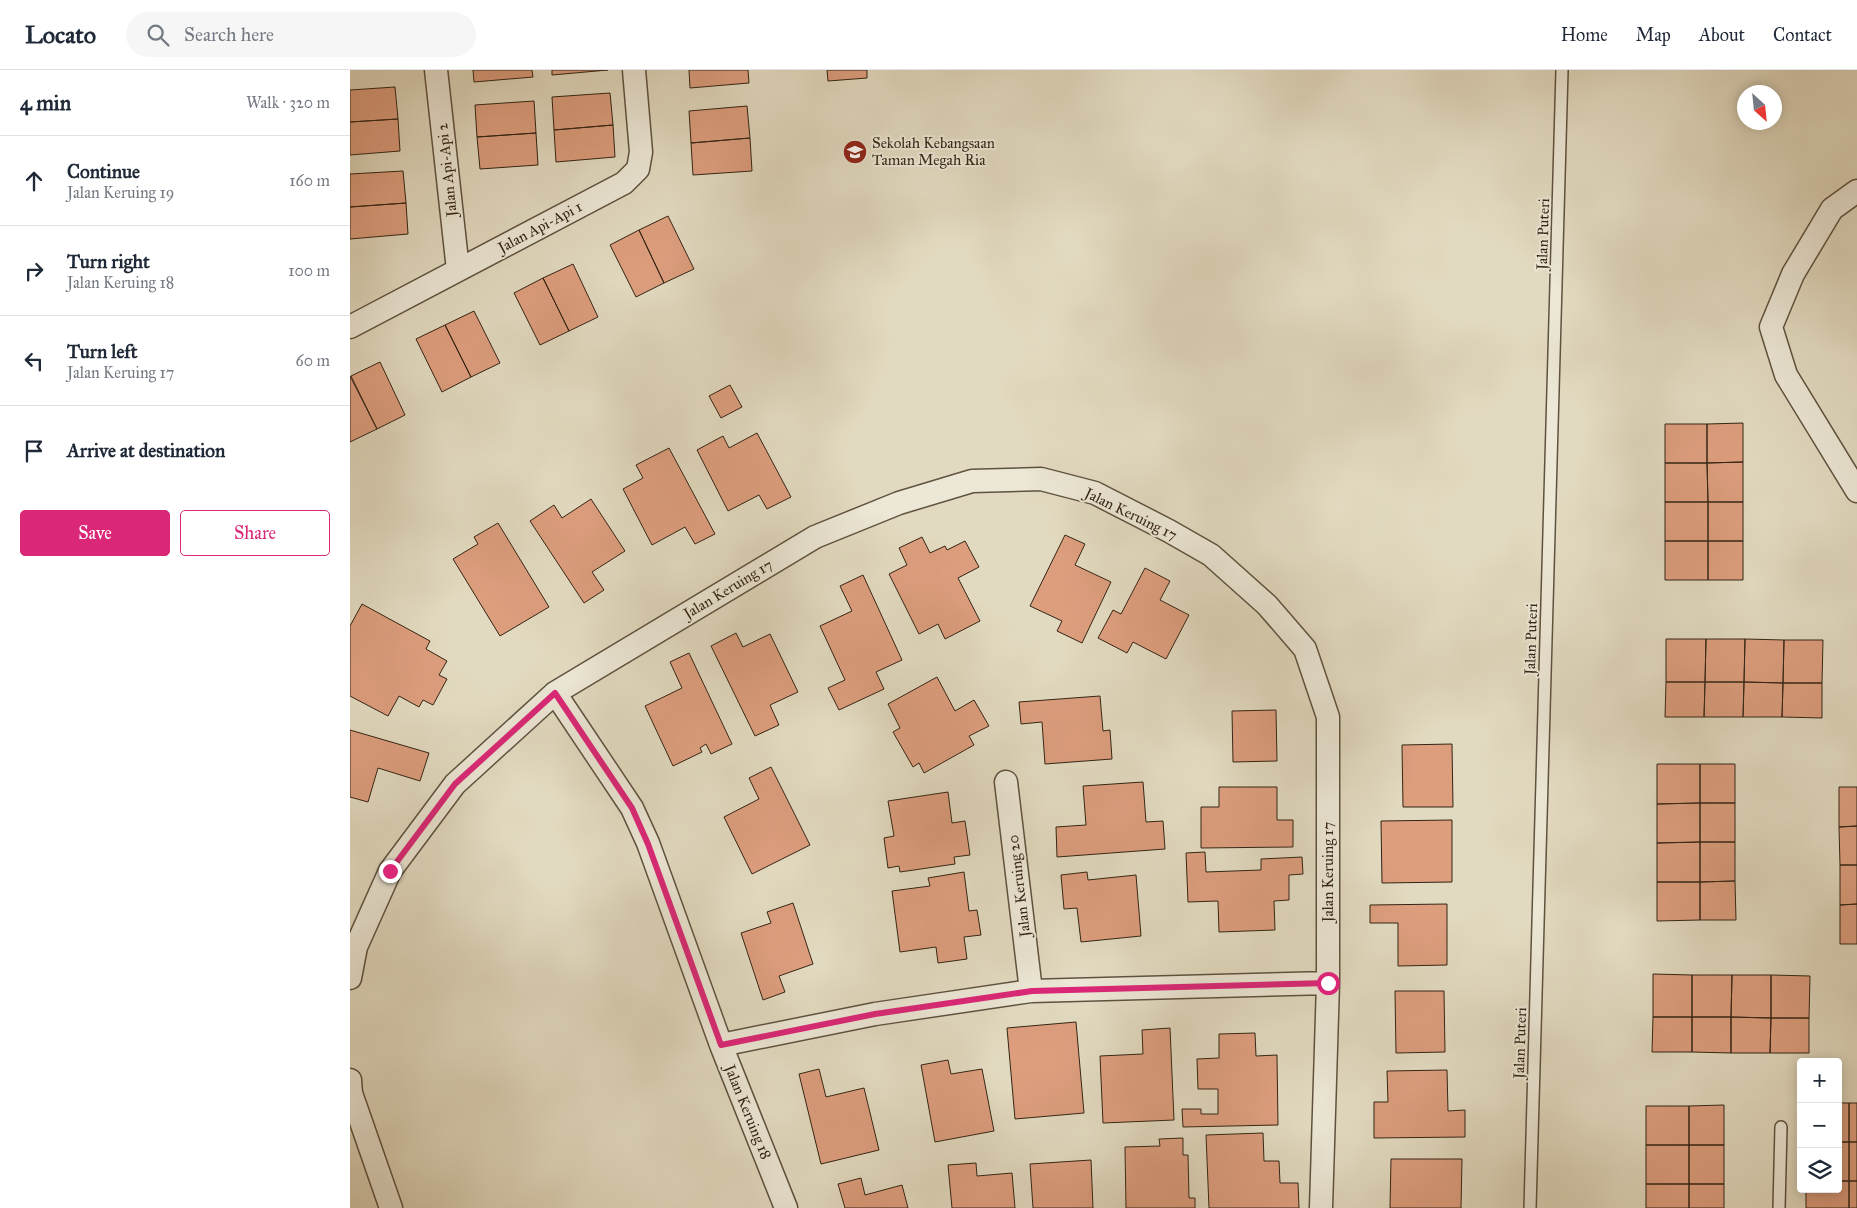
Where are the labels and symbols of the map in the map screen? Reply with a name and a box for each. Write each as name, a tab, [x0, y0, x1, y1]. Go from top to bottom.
north arrow	[1737, 85, 1782, 130]
street label: Jalan Api-Api 2	[433, 122, 462, 220]
place label: Sekolah Kebangsaan Taman Megah Ria	[872, 134, 995, 169]
school or university icon: Sekolah Kebangsaan Taman Megah Ria	[842, 139, 868, 165]
street label: Jalan Api-Api 1	[493, 197, 586, 258]
street label: Jalan Puteri	[1533, 198, 1554, 272]
street label: Jalan Keruing 17	[1080, 483, 1180, 545]
street label: Jalan Keruing 17	[679, 555, 776, 625]
street label: Jalan Puteri	[1521, 603, 1542, 677]
street label: Jalan Keruing 17	[1319, 822, 1338, 924]
street label: Jalan Keruing 20	[1004, 834, 1035, 940]
route end	[379, 860, 402, 883]
route start	[1317, 972, 1340, 995]
street label: Jalan Puteri	[1510, 1007, 1531, 1081]
street label: Jalan Keruing 18	[719, 1060, 775, 1162]

